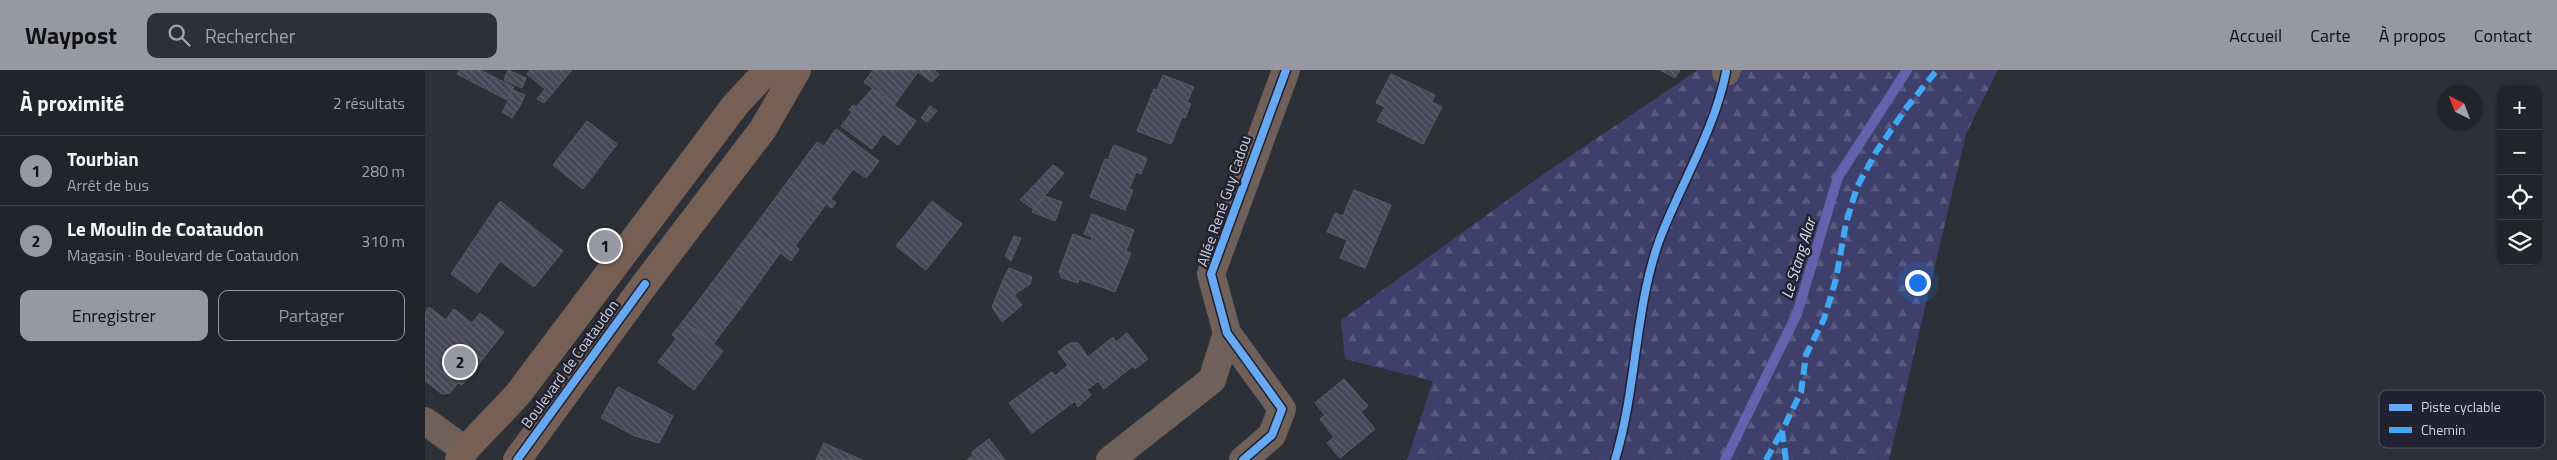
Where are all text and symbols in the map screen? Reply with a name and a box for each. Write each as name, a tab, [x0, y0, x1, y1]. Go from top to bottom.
search box	[147, 13, 497, 58]
text: Waypost	[25, 17, 117, 53]
icon: search	[165, 21, 193, 49]
text: Rechercher	[205, 21, 295, 50]
text: Accueil	[2229, 22, 2282, 49]
text: Carte	[2310, 22, 2351, 49]
text: À propos	[2379, 22, 2446, 49]
text: Contact	[2474, 22, 2532, 49]
north arrow	[2437, 85, 2482, 130]
map controls	[2497, 85, 2542, 265]
button: +	[2497, 85, 2542, 130]
text: À proximité	[20, 87, 124, 119]
text: 2 résultats	[333, 91, 405, 115]
button: −	[2497, 130, 2542, 175]
street label: Allée René Guy Cadou	[1190, 132, 1257, 269]
text: Tourbian	[67, 144, 139, 173]
text: 1	[32, 159, 40, 183]
text: 280 m	[361, 159, 405, 183]
text: Arrêt de bus	[67, 173, 149, 197]
button: locate	[2497, 175, 2542, 220]
water label: Le Stang Alar	[1774, 213, 1822, 301]
text: Le Moulin de Coataudon	[67, 214, 264, 243]
button: layers	[2497, 220, 2542, 265]
pin: 1	[589, 227, 621, 265]
text: 2	[32, 229, 40, 253]
text: 310 m	[361, 229, 405, 253]
text: Magasin · Boulevard de Coataudon	[67, 243, 299, 267]
your location	[1905, 270, 1931, 296]
button: Enregistrer	[20, 290, 208, 341]
button: Partager	[218, 290, 405, 341]
street label: Boulevard de Coataudon	[515, 295, 624, 433]
pin: 2	[444, 343, 476, 381]
legend	[2379, 390, 2545, 448]
text: Piste cyclable	[2421, 396, 2501, 417]
text: Chemin	[2421, 419, 2466, 440]

